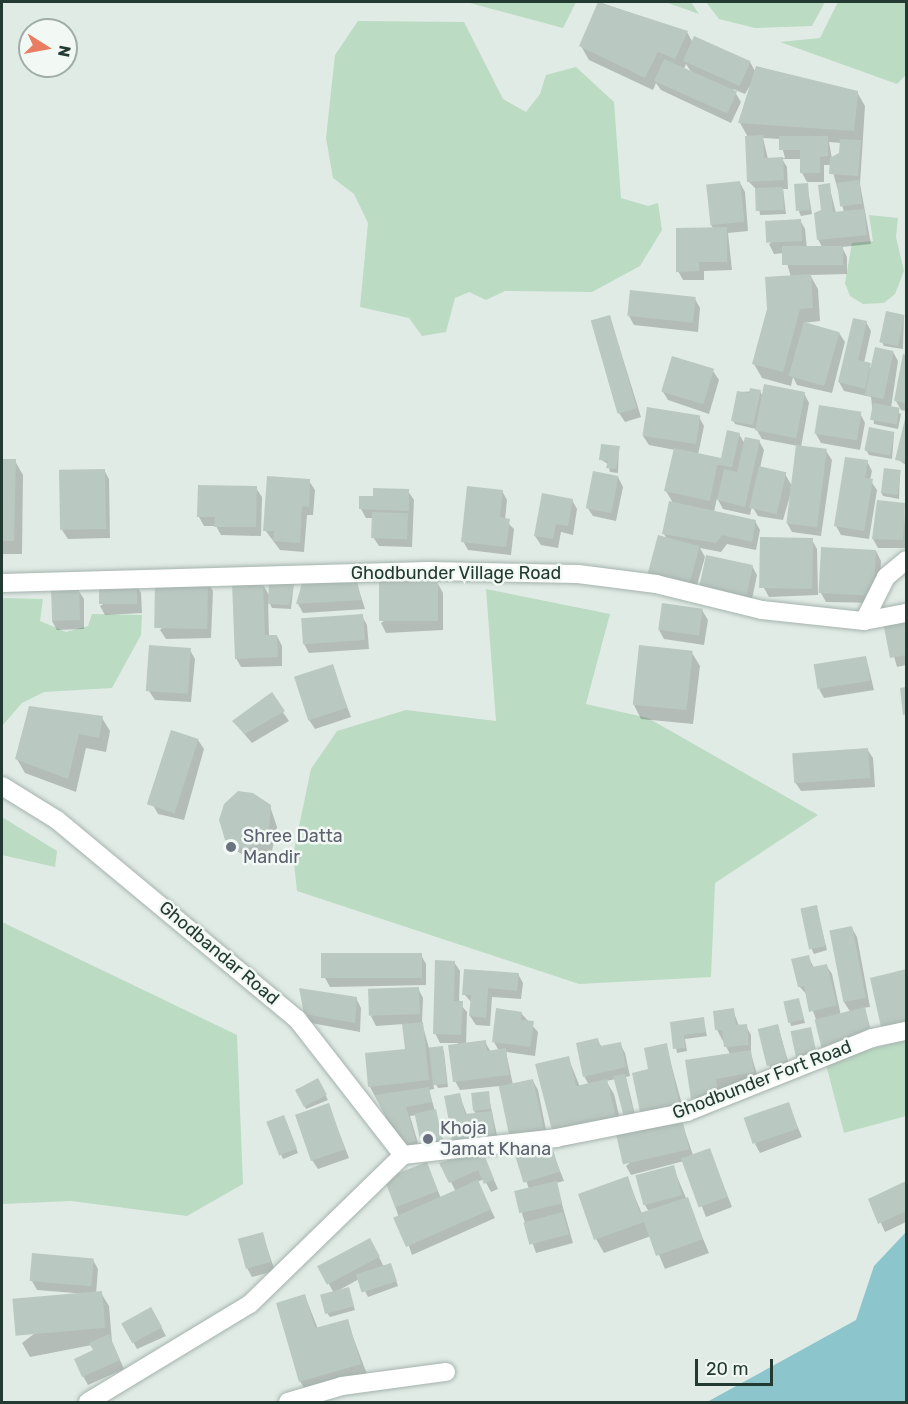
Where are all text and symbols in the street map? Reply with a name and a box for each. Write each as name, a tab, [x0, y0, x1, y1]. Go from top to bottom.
north arrow	[18, 18, 78, 78]
text: N	[54, 44, 75, 59]
street label: Ghodbunder Village Road	[350, 562, 562, 584]
place label: Shree Datta Mandir	[243, 826, 343, 868]
marker: Shree Datta Mandir	[224, 840, 238, 854]
street label: Ghodbandar Road	[154, 896, 284, 1010]
street label: Ghodbunder Fort Road	[669, 1036, 855, 1124]
place label: Khoja Jamat Khana	[440, 1118, 551, 1160]
marker: Khoja Jamat Khana	[421, 1132, 435, 1146]
scale bar	[698, 1347, 776, 1385]
text: 20 m	[706, 1358, 748, 1380]

